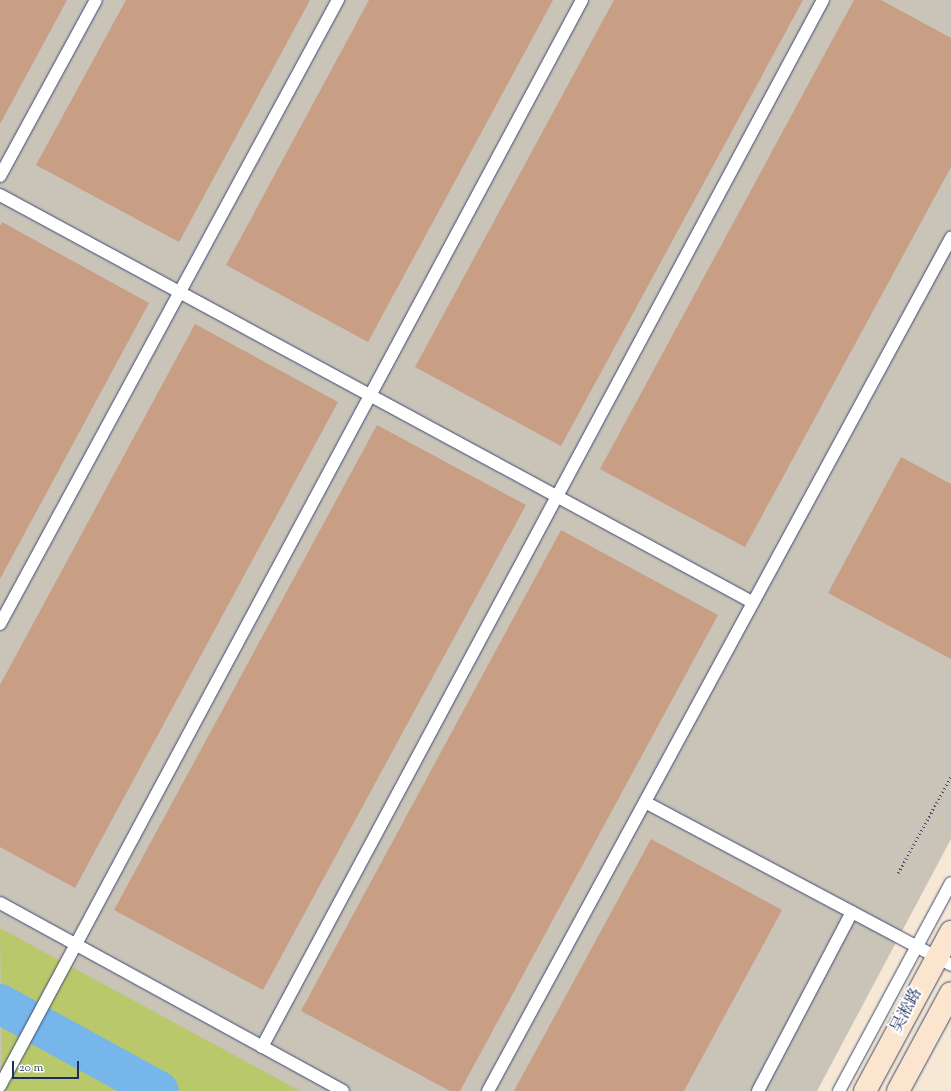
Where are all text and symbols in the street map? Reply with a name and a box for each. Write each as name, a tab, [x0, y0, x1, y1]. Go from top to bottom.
street label: 吴淞路	[888, 985, 928, 1037]
scale bar	[14, 1053, 81, 1079]
text: 20 m	[19, 1059, 43, 1077]

